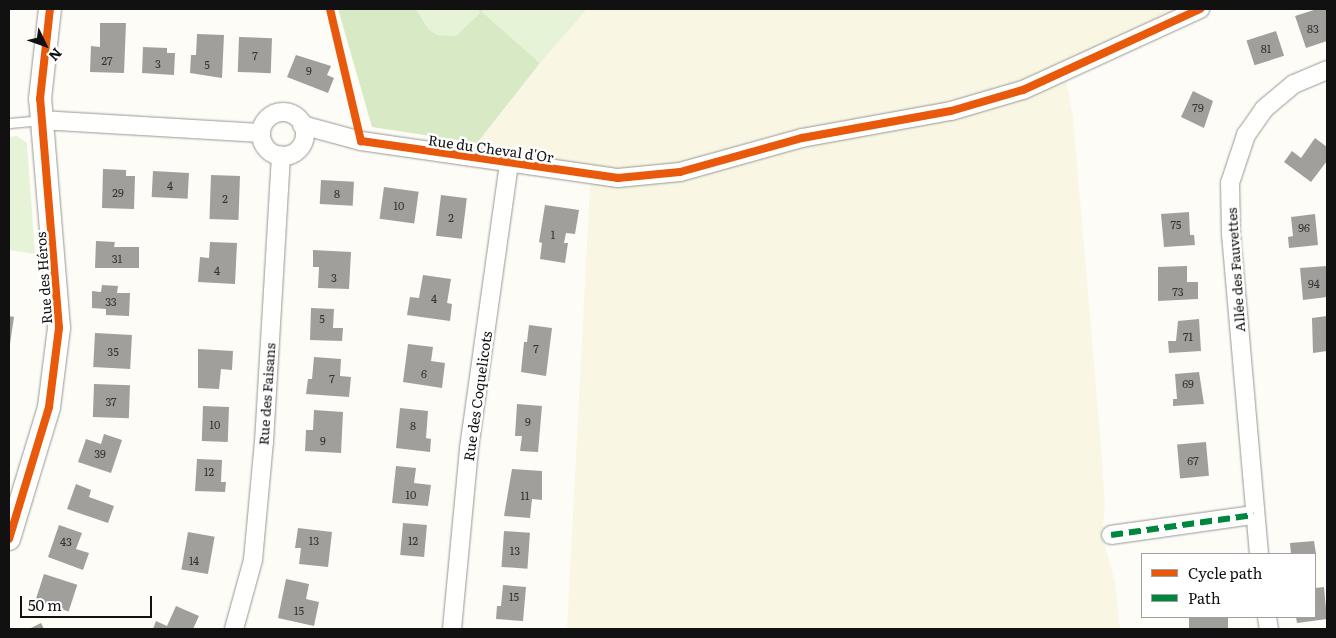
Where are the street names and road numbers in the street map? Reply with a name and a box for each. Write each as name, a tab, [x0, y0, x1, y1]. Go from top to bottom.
street label: Rue du Cheval d'Or	[427, 131, 555, 165]
street label: Allée des Fauvettes	[1222, 207, 1248, 333]
street label: Rue des Héros	[31, 231, 55, 325]
street label: Rue des Coquelicots	[460, 330, 494, 462]
street label: Rue des Faisans	[254, 342, 278, 446]

